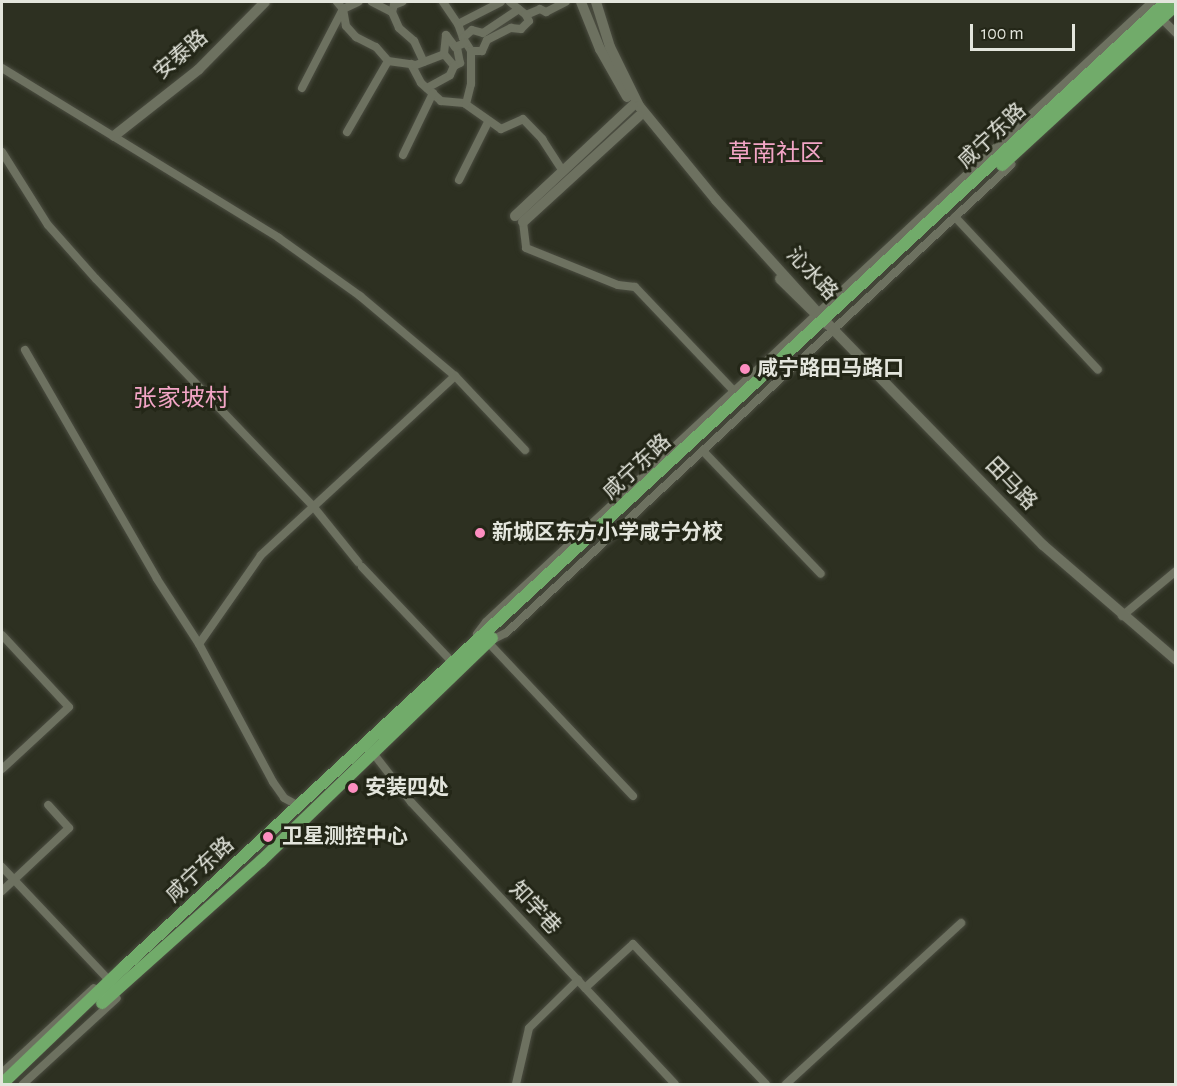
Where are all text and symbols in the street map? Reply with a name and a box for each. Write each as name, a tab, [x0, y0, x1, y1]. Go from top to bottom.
scale bar	[973, 12, 1078, 50]
street label: 安泰路	[149, 25, 213, 85]
text: 100 m	[981, 25, 1024, 43]
street label: 咸宁东路	[953, 98, 1031, 174]
district label: 草南社区	[728, 141, 824, 169]
street label: 沁水路	[781, 242, 843, 306]
place label: 咸宁路田马路口	[757, 356, 904, 382]
marker: 咸宁路田马路口	[738, 362, 752, 376]
district label: 张家坡村	[133, 386, 229, 414]
street label: 咸宁东路	[598, 429, 676, 505]
street label: 田马路	[980, 453, 1042, 515]
place label: 新城区东方小学咸宁分校	[492, 520, 723, 546]
marker: 新城区东方小学咸宁分校	[473, 526, 487, 540]
place label: 安装四处	[365, 775, 449, 801]
marker: 安装四处	[346, 781, 360, 795]
place label: 卫星测控中心	[282, 824, 408, 850]
marker: 卫星测控中心	[259, 828, 277, 846]
street label: 咸宁东路	[161, 832, 239, 908]
street label: 知学巷	[504, 876, 566, 940]

